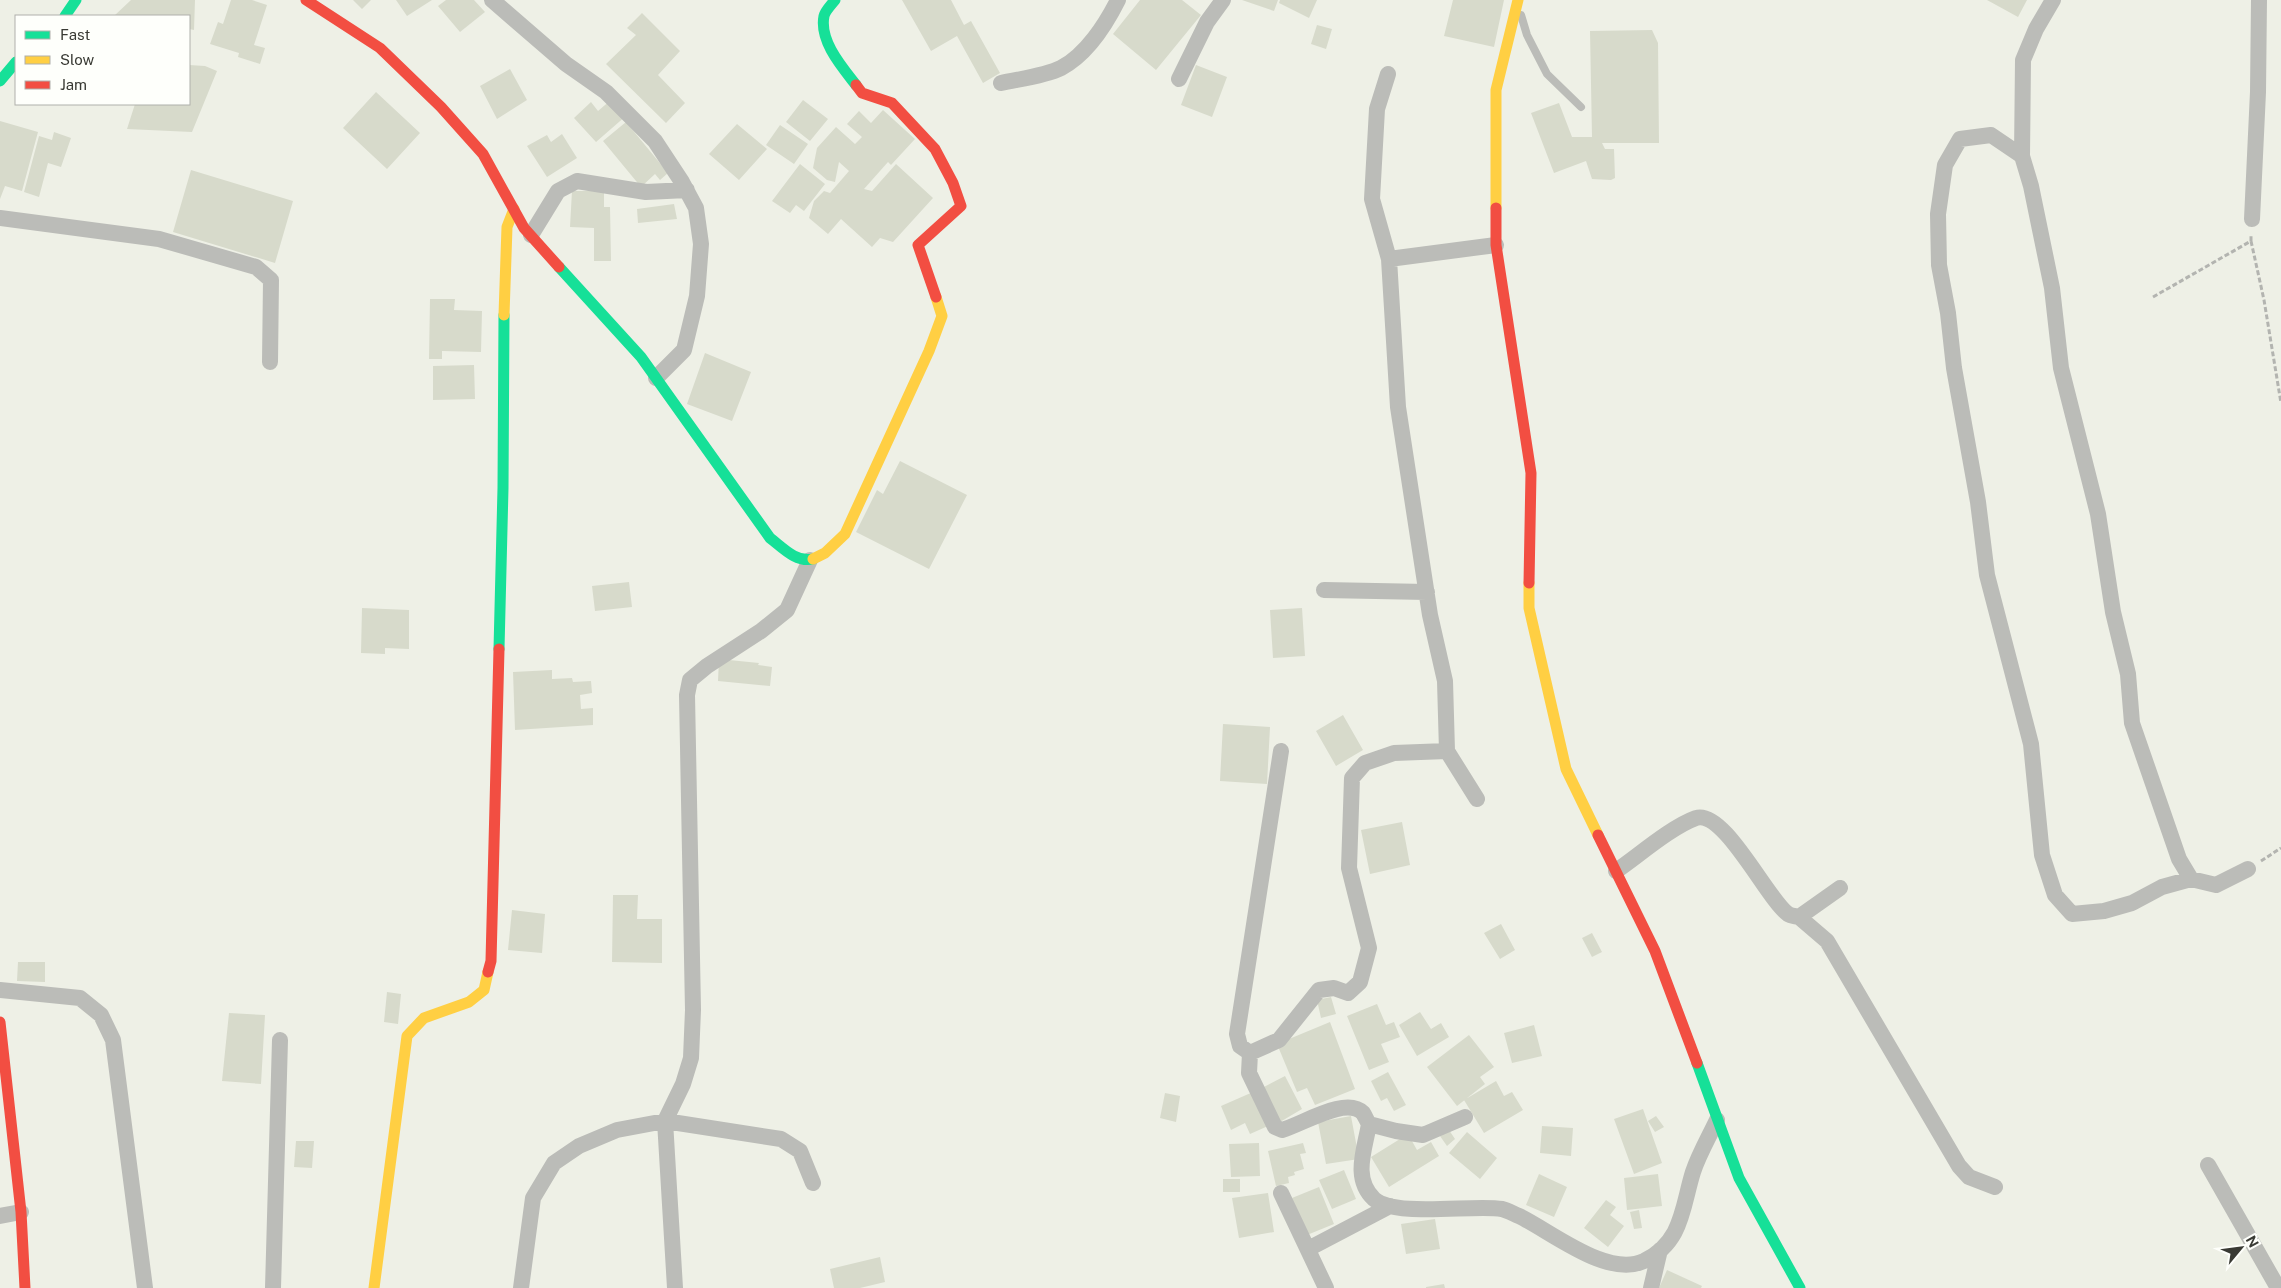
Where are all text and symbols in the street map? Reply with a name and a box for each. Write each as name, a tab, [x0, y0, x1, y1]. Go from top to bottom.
legend	[15, 15, 190, 105]
text: Fast	[60, 26, 90, 43]
text: Slow	[60, 51, 95, 68]
text: Jam	[60, 76, 87, 93]
north arrow	[2216, 1223, 2266, 1273]
text: N	[2243, 1233, 2262, 1250]

